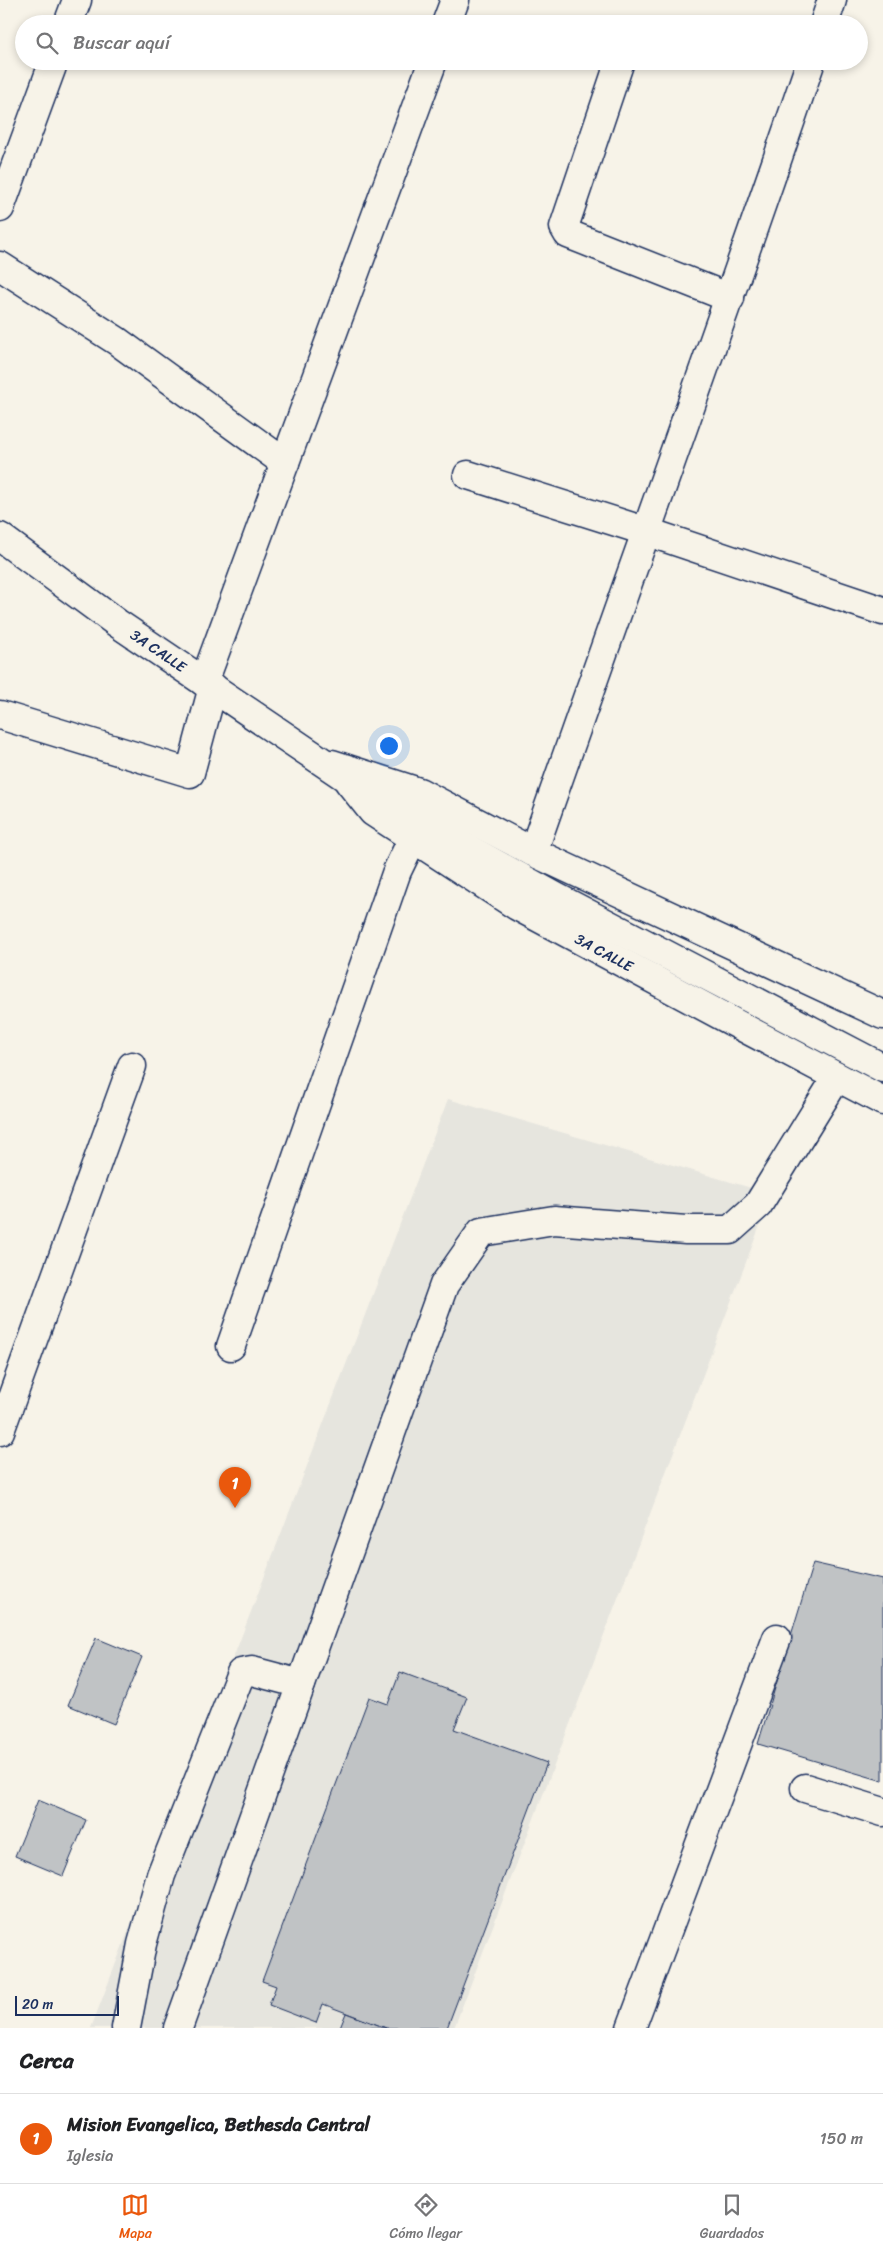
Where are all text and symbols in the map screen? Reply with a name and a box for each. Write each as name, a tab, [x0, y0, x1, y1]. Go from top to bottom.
search box	[15, 15, 868, 70]
text: Buscar aquí	[73, 26, 170, 59]
icon: search	[33, 29, 61, 57]
street label: 3A CALLE	[125, 622, 193, 680]
your location	[376, 733, 402, 759]
street label: 3A CALLE	[570, 926, 639, 980]
pin: 1	[219, 1467, 251, 1508]
text: 20 m	[22, 1992, 53, 2017]
scale bar	[15, 1993, 119, 2016]
text: Cerca	[20, 2042, 74, 2080]
text: Mision Evangelica, Bethesda Central	[67, 2108, 370, 2141]
text: 1	[33, 2124, 39, 2153]
text: 150 m	[820, 2124, 863, 2153]
text: Iglesia	[67, 2141, 113, 2170]
tab: Mapa	[119, 2191, 152, 2246]
tab: Cómo llegar	[390, 2191, 462, 2246]
tab: Guardados	[700, 2191, 764, 2246]

